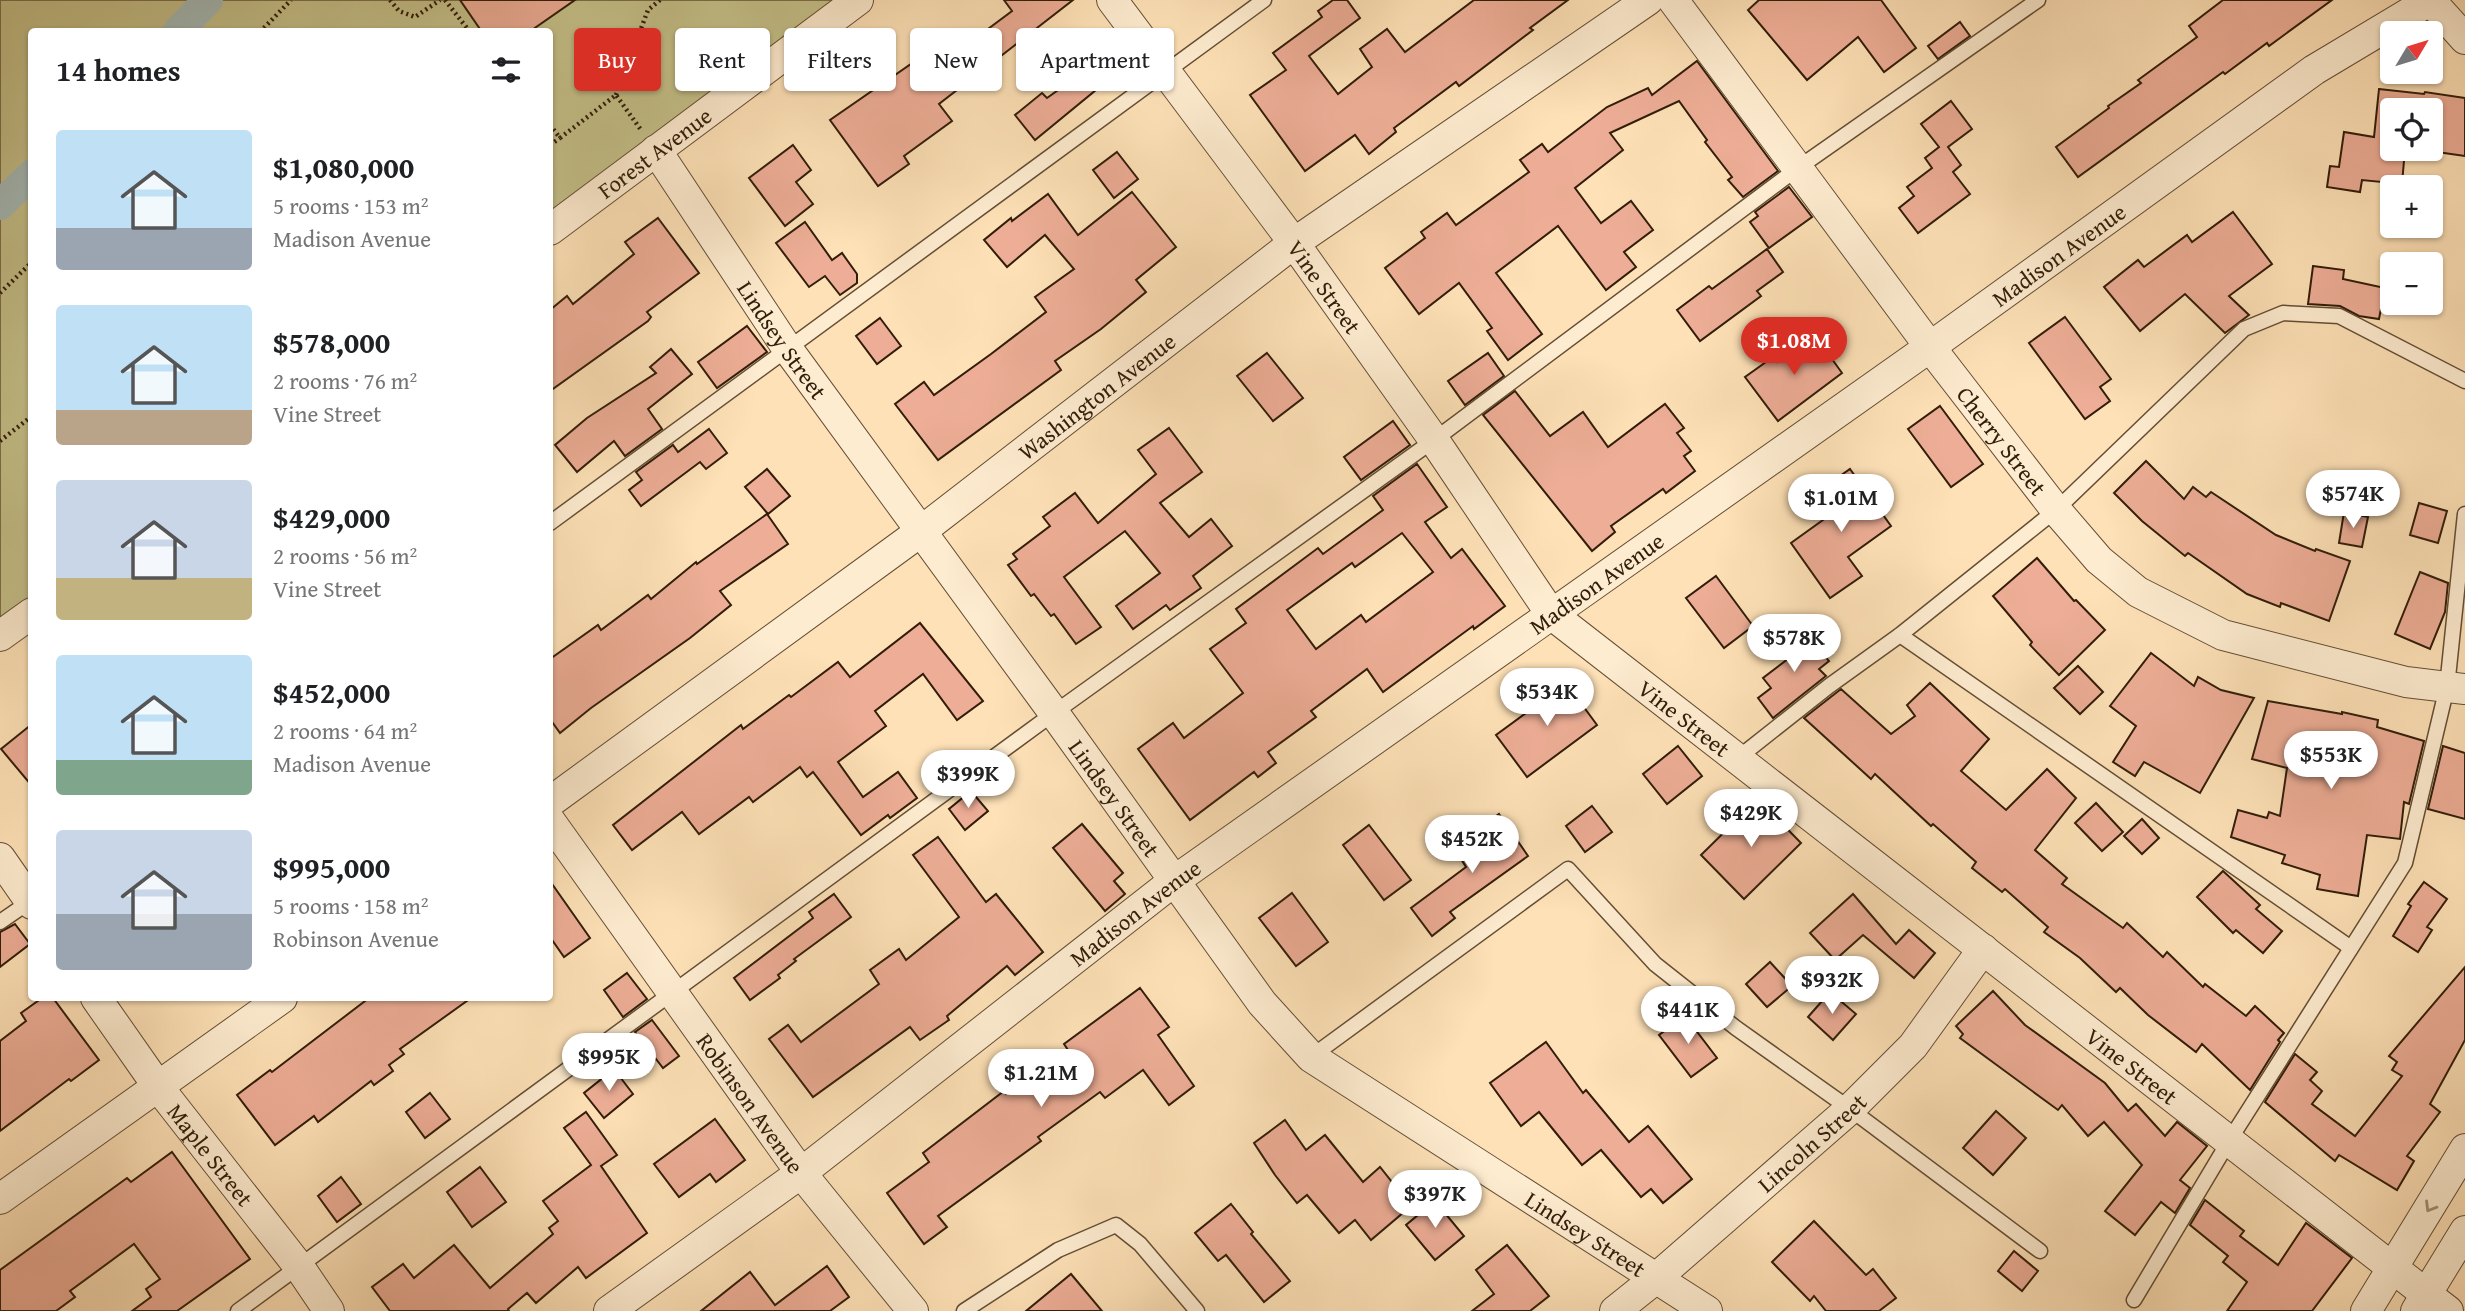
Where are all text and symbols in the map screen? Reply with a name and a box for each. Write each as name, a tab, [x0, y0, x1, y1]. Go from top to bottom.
north arrow	[2380, 21, 2443, 84]
map controls	[2380, 21, 2443, 315]
chip: Buy	[574, 28, 661, 91]
chip: Rent	[675, 28, 770, 91]
chip: Filters	[784, 28, 896, 91]
chip: New	[910, 28, 1002, 91]
chip: Apartment	[1016, 28, 1174, 91]
text: 14 homes	[56, 48, 181, 92]
icon: filters	[487, 51, 525, 89]
button: locate	[2380, 98, 2443, 161]
street label: Forest Avenue	[590, 99, 718, 206]
text: $1,080,000	[273, 145, 414, 189]
icon: home	[112, 158, 196, 242]
button: +	[2380, 175, 2443, 238]
text: 5 rooms · 153 m²	[273, 189, 428, 222]
street label: Madison Avenue	[1985, 195, 2132, 314]
text: Madison Avenue	[273, 222, 431, 255]
street label: Vine Street	[1280, 233, 1370, 340]
button: −	[2380, 252, 2443, 315]
street label: Lindsey Street	[730, 274, 835, 406]
pin: $1.08M	[1737, 318, 1851, 377]
text: $578,000	[273, 320, 390, 364]
text: $1.08M	[1757, 323, 1831, 356]
street label: Washington Avenue	[1011, 324, 1182, 467]
icon: home	[112, 333, 196, 417]
text: 2 rooms · 76 m²	[273, 364, 417, 397]
street label: Cherry Street	[1949, 379, 2055, 502]
text: Vine Street	[273, 397, 381, 430]
pin: $574K	[2304, 470, 2402, 530]
pin: $1.01M	[1784, 475, 1898, 534]
text: $574K	[2322, 476, 2384, 509]
text: $1.01M	[1804, 480, 1878, 513]
text: $429,000	[273, 495, 390, 539]
icon: home	[112, 508, 196, 592]
street label: Madison Avenue	[1522, 524, 1670, 642]
text: 2 rooms · 56 m²	[273, 539, 417, 572]
text: Vine Street	[273, 572, 381, 605]
pin: $578K	[1745, 614, 1843, 674]
text: $578K	[1763, 620, 1825, 653]
pin: $534K	[1498, 668, 1596, 728]
text: $452,000	[273, 670, 390, 714]
street label: Vine Street	[1632, 671, 1737, 764]
text: $534K	[1516, 674, 1578, 707]
icon: home	[112, 683, 196, 767]
text: 2 rooms · 64 m²	[273, 714, 417, 747]
street label: Lindsey Street	[1061, 732, 1168, 863]
pin: $553K	[2282, 732, 2380, 791]
text: $553K	[2300, 737, 2362, 770]
text: Madison Avenue	[273, 747, 431, 780]
pin: $399K	[919, 750, 1017, 810]
text: $399K	[937, 756, 999, 789]
pin: $429K	[1702, 790, 1800, 849]
text: $429K	[1720, 795, 1782, 828]
pin: $452K	[1423, 816, 1521, 875]
text: $452K	[1441, 821, 1503, 854]
text: $995,000	[273, 845, 390, 889]
street label: Madison Avenue	[1062, 851, 1207, 974]
icon: home	[112, 858, 196, 942]
text: 5 rooms · 158 m²	[273, 889, 428, 922]
text: Robinson Avenue	[273, 922, 439, 955]
pin: $932K	[1783, 956, 1881, 1016]
text: $932K	[1801, 962, 1863, 995]
pin: $441K	[1639, 986, 1737, 1046]
text: $441K	[1657, 992, 1719, 1025]
street label: Vine Street	[2079, 1019, 2185, 1112]
street label: Robinson Avenue	[689, 1026, 812, 1180]
pin: $995K	[560, 1034, 658, 1093]
text: $995K	[578, 1039, 640, 1072]
pin: $1.21M	[984, 1050, 1098, 1109]
text: $1.21M	[1004, 1055, 1078, 1088]
street label: Lincoln Street	[1750, 1086, 1873, 1199]
street label: Maple Street	[160, 1096, 262, 1213]
pin: $397K	[1386, 1170, 1484, 1230]
text: $397K	[1404, 1176, 1466, 1209]
street label: Lindsey Street	[1519, 1182, 1653, 1284]
one-way arrow	[2425, 1200, 2438, 1213]

